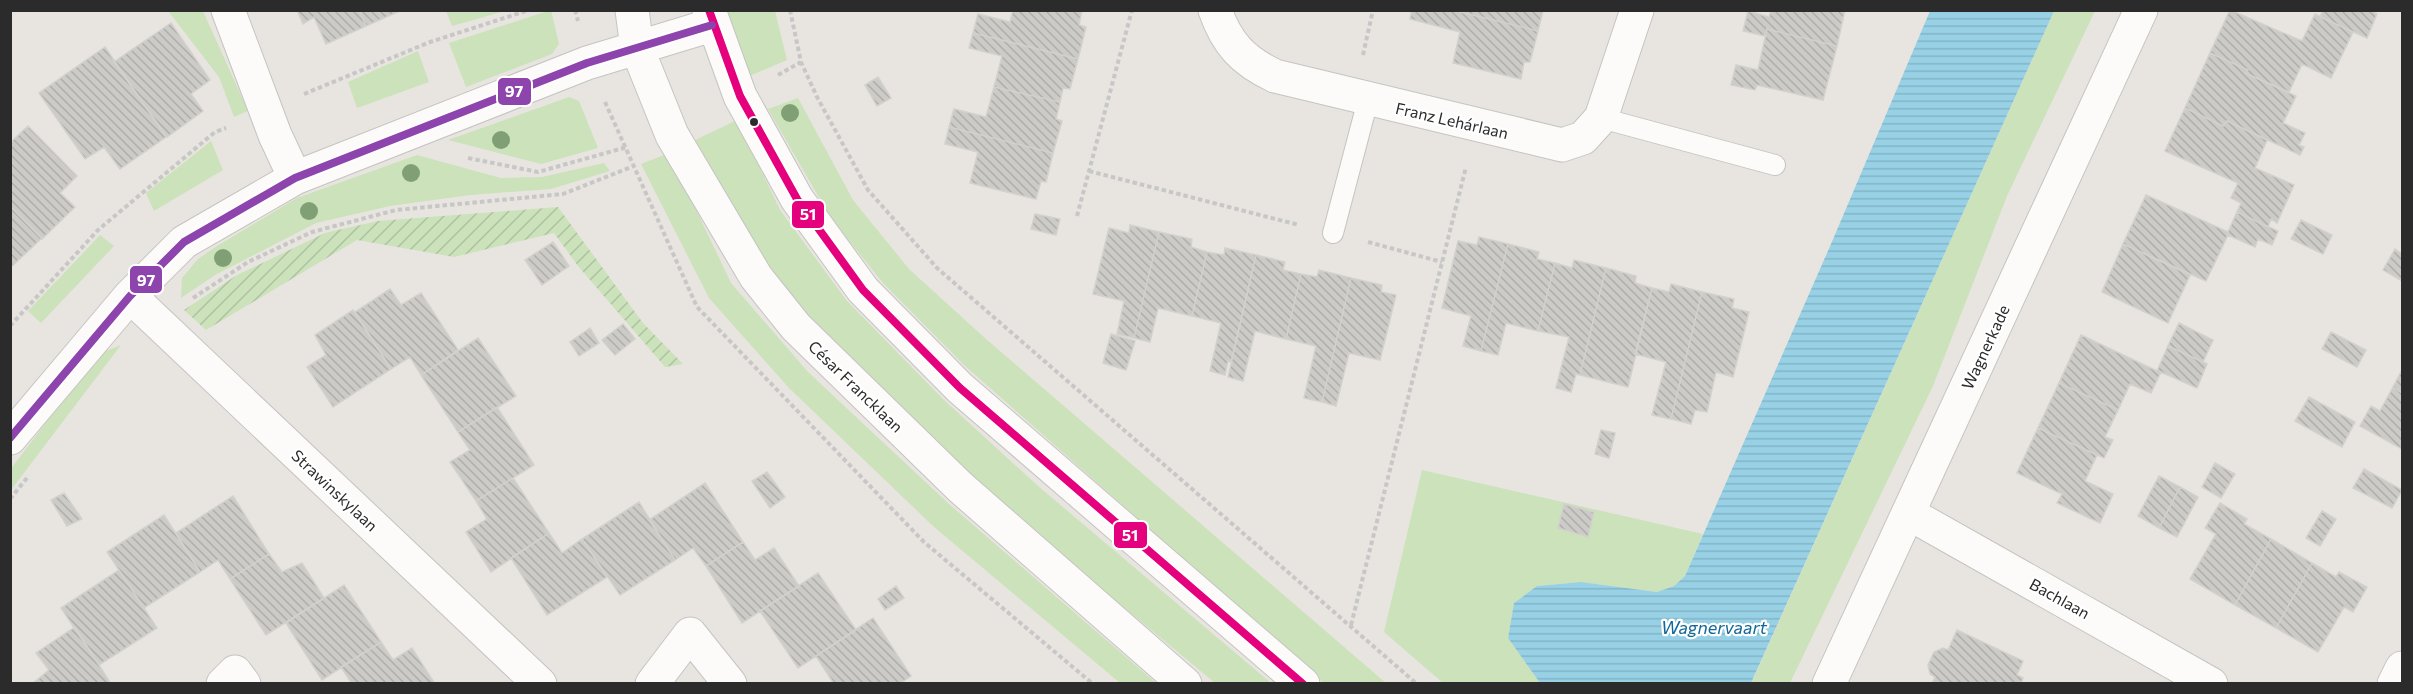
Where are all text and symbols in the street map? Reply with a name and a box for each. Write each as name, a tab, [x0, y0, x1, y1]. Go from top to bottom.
line badge: 97	[497, 77, 532, 106]
text: 97	[505, 81, 523, 100]
street label: Franz Lehárlaan	[1394, 98, 1510, 142]
unlabelled marker	[748, 116, 760, 128]
line badge: 51	[791, 200, 825, 229]
text: 51	[800, 204, 816, 223]
line badge: 97	[129, 265, 163, 294]
text: 97	[137, 270, 155, 289]
street label: Wagnerkade	[1957, 302, 2013, 392]
street label: César Francklaan	[805, 336, 907, 436]
street label: Strawinskylaan	[288, 445, 382, 535]
line badge: 51	[1113, 521, 1148, 549]
text: 51	[1122, 525, 1138, 544]
street label: Bachlaan	[2027, 574, 2093, 622]
water label: Wagnervaart	[1661, 616, 1768, 638]

